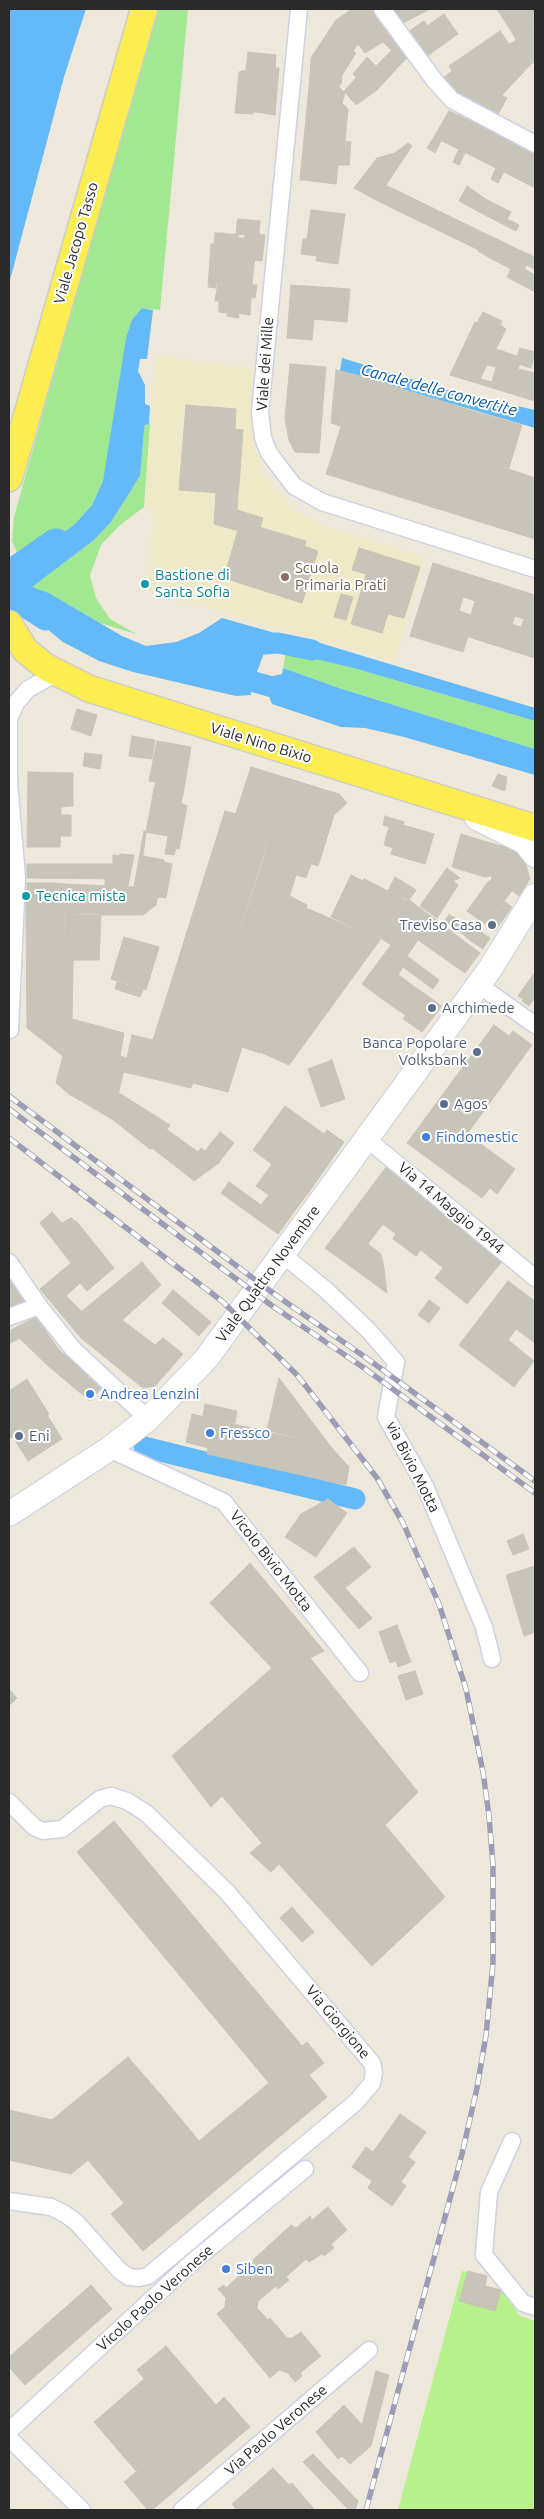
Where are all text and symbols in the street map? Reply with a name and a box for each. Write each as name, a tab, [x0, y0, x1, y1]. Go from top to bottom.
street label: Viale Jacopo Tasso	[50, 180, 102, 306]
street label: Viale dei Mille	[253, 317, 277, 411]
water label: Canale delle convertite	[359, 360, 519, 420]
place label: Scuola Primaria Prati	[295, 559, 386, 594]
place label: Bastione di Santa Sofia	[155, 566, 230, 601]
marker: Scuola Primaria Prati	[279, 571, 291, 583]
marker: Bastione di Santa Sofia	[139, 578, 151, 590]
street label: Viale Nino Bixio	[208, 719, 314, 767]
place label: Tecnica mista	[36, 887, 126, 905]
marker: Tecnica mista	[20, 890, 32, 902]
place label: Treviso Casa	[399, 916, 482, 934]
marker: Treviso Casa	[486, 919, 498, 931]
place label: Archimede	[442, 999, 515, 1017]
marker: Archimede	[426, 1002, 438, 1014]
place label: Banca Popolare Volksbank	[362, 1034, 467, 1069]
marker: Banca Popolare Volksbank	[471, 1046, 483, 1058]
place label: Agos	[454, 1095, 488, 1113]
marker: Agos	[438, 1098, 450, 1110]
place label: Findomestic	[436, 1128, 518, 1146]
marker: Findomestic	[420, 1131, 432, 1143]
street label: Via 14 Maggio 1944	[394, 1158, 508, 1258]
street label: Viale Quattro Novembre	[212, 1202, 324, 1346]
place label: Andrea Lenzini	[100, 1385, 199, 1403]
marker: Andrea Lenzini	[84, 1388, 96, 1400]
street label: via Bivio Motta	[382, 1418, 444, 1516]
place label: Fressco	[220, 1424, 270, 1442]
place label: Eni	[29, 1427, 50, 1445]
marker: Fressco	[204, 1427, 216, 1439]
marker: Eni	[13, 1430, 25, 1442]
street label: Vicolo Bivio Motta	[226, 1507, 316, 1615]
street label: Via Giorgione	[302, 1981, 374, 2063]
street label: Vicolo Paolo Veronese	[93, 2241, 217, 2355]
place label: Siben	[236, 2260, 273, 2278]
marker: Siben	[220, 2263, 232, 2275]
street label: Via Paolo Veronese	[221, 2381, 331, 2479]

